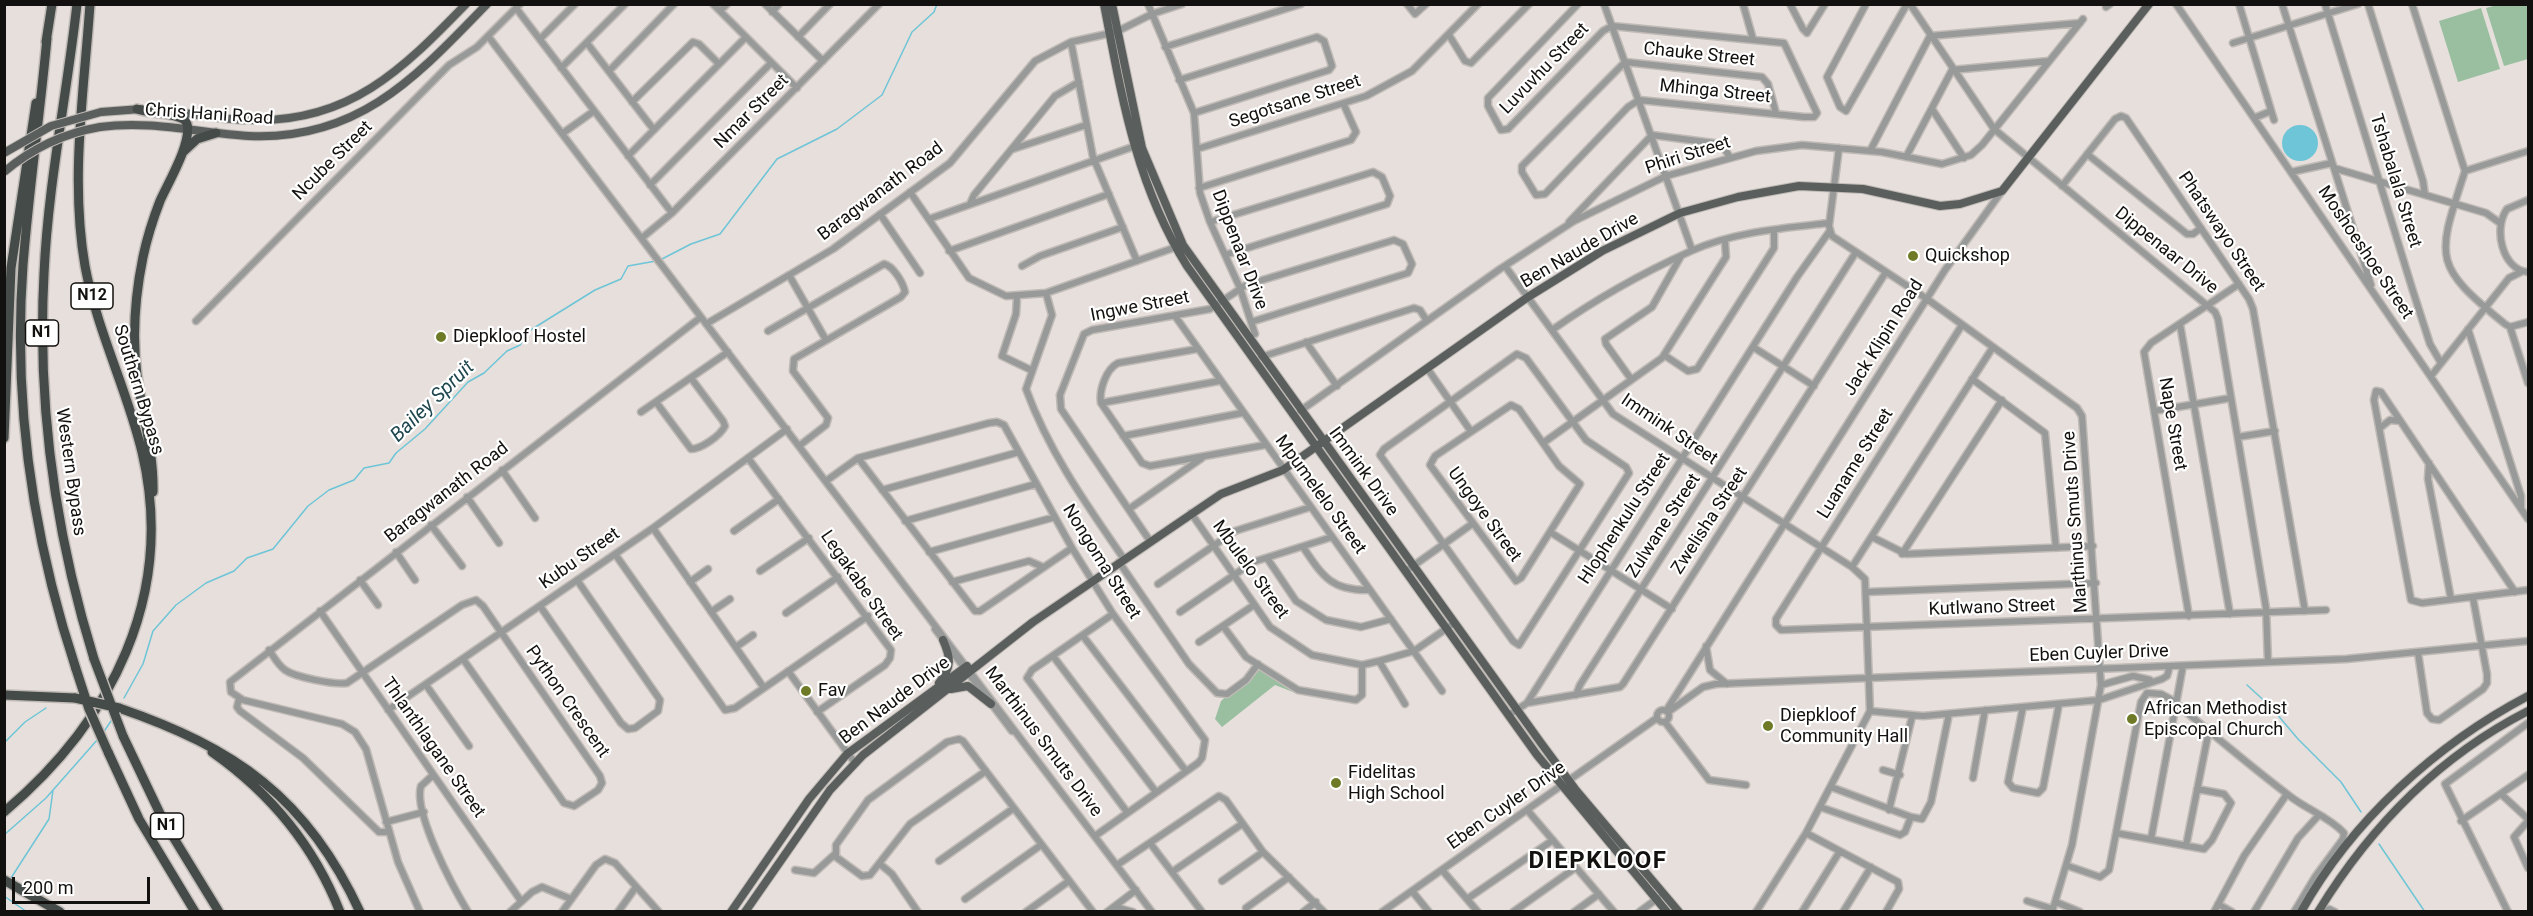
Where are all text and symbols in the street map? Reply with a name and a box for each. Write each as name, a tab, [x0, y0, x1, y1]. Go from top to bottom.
street label: Luvuvhu Street	[1496, 19, 1594, 119]
street label: Chauke Street	[1642, 38, 1756, 72]
street label: Nmar Street	[710, 70, 794, 154]
street label: Segotsane Street	[1227, 71, 1363, 133]
street label: Mhinga Street	[1658, 75, 1772, 109]
street label: Chris Hani Road	[144, 100, 274, 130]
street label: Tshabalala Street	[2364, 111, 2426, 251]
street label: Ncube Street	[289, 117, 377, 205]
street label: Phiri Street	[1643, 132, 1733, 180]
street label: Baragwanath Road	[814, 138, 948, 246]
street label: Phatswayo Street	[2173, 168, 2269, 296]
street label: Moshoeshoe Street	[2312, 182, 2418, 324]
street label: Dippenaar Drive	[1206, 187, 1272, 313]
street label: Dippenaar Drive	[2110, 203, 2222, 299]
street label: Ben Naude Drive	[1517, 209, 1643, 293]
place label: Quickshop	[1925, 245, 2010, 267]
marker: Quickshop	[1906, 249, 1920, 263]
street label: Jack Klipin Road	[1840, 276, 1928, 400]
road number: N12	[71, 283, 113, 309]
street label: Ingwe Street	[1089, 287, 1191, 327]
road number: N1	[26, 320, 58, 346]
street label: Southern Bypass	[108, 322, 168, 458]
place label: Diepkloof Hostel	[453, 326, 586, 348]
marker: Diepkloof Hostel	[434, 330, 448, 344]
water label: Bailey Spruit	[386, 356, 480, 448]
street label: Nape Street	[2153, 376, 2191, 472]
street label: Immink Street	[1617, 390, 1721, 470]
street label: Luaname Street	[1813, 405, 1899, 523]
street label: Western Bypass	[50, 407, 90, 537]
street label: Immink Drive	[1323, 423, 1403, 521]
street label: Marthinus Smuts Drive	[2059, 430, 2093, 614]
street label: Mpumelelo Street	[1270, 431, 1370, 559]
street label: Baragwanath Road	[381, 438, 513, 548]
street label: Hlophenkulu Street	[1574, 449, 1676, 589]
street label: Ungoye Street	[1442, 463, 1526, 567]
street label: Zwelisha Street	[1667, 463, 1753, 579]
street label: Zulwane Street	[1622, 470, 1706, 582]
street label: Nongoma Street	[1057, 501, 1145, 623]
street label: Mbulelo Street	[1207, 517, 1293, 623]
street label: Kubu Street	[536, 523, 624, 595]
street label: Legakabe Street	[815, 527, 907, 645]
street label: Kutlwano Street	[1928, 595, 2056, 621]
street label: Eben Cuyler Drive	[2029, 641, 2169, 667]
street label: Python Crescent	[520, 642, 614, 762]
street label: Ben Naude Drive	[836, 653, 954, 749]
street label: Marthinus Smuts Drive	[980, 663, 1106, 821]
street label: Thlanthlagane Street	[377, 674, 489, 822]
place label: Fav	[818, 680, 846, 702]
marker: Fav	[799, 684, 813, 698]
place label: African Methodist Episcopal Church	[2144, 698, 2287, 740]
place label: Diepkloof Community Hall	[1780, 705, 1908, 748]
marker: African Methodist Episcopal Church	[2125, 712, 2139, 726]
marker: Diepkloof Community Hall	[1761, 719, 1775, 733]
street label: Eben Cuyler Drive	[1444, 757, 1570, 855]
place label: Fidelitas High School	[1348, 762, 1445, 804]
marker: Fidelitas High School	[1329, 776, 1343, 790]
road number: N1	[150, 813, 184, 839]
district label: DIEPKLOOF	[1529, 848, 1667, 876]
scale bar	[15, 865, 153, 903]
text: 200 m	[23, 877, 74, 898]

